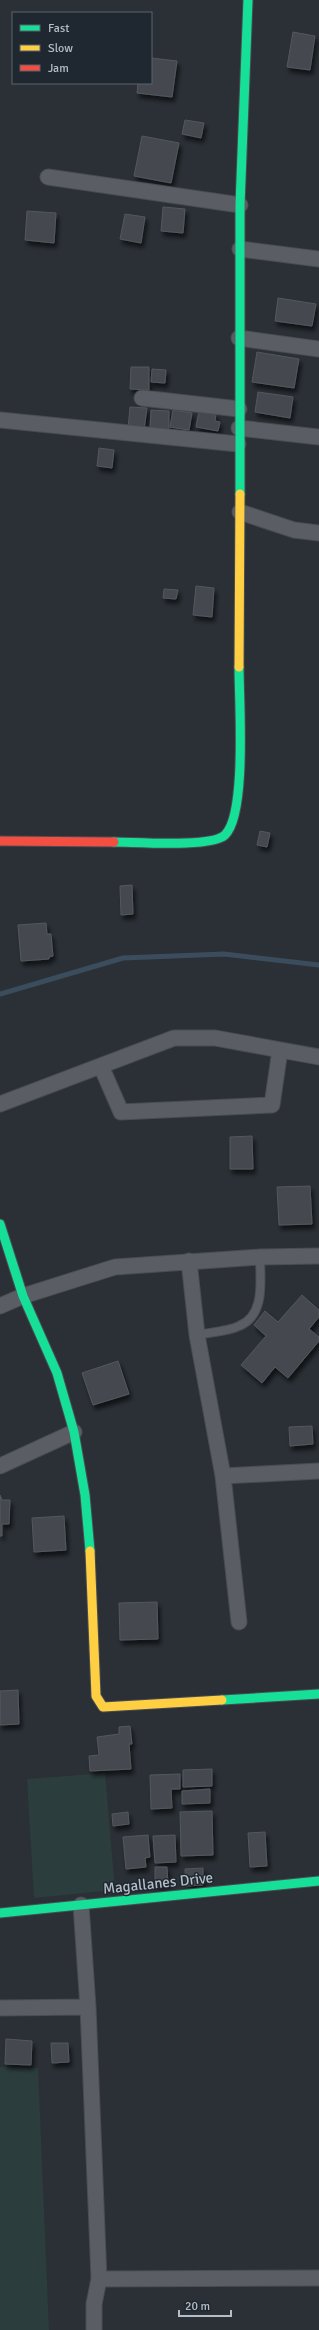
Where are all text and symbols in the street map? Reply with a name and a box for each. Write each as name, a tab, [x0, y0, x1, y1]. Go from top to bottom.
legend	[12, 12, 152, 84]
text: Fast	[48, 21, 69, 36]
text: Slow	[48, 41, 73, 56]
text: Jam	[48, 61, 69, 76]
street label: Magallanes Drive	[102, 1868, 214, 1898]
scale bar	[179, 2292, 231, 2318]
text: 20 m	[185, 2299, 210, 2314]

